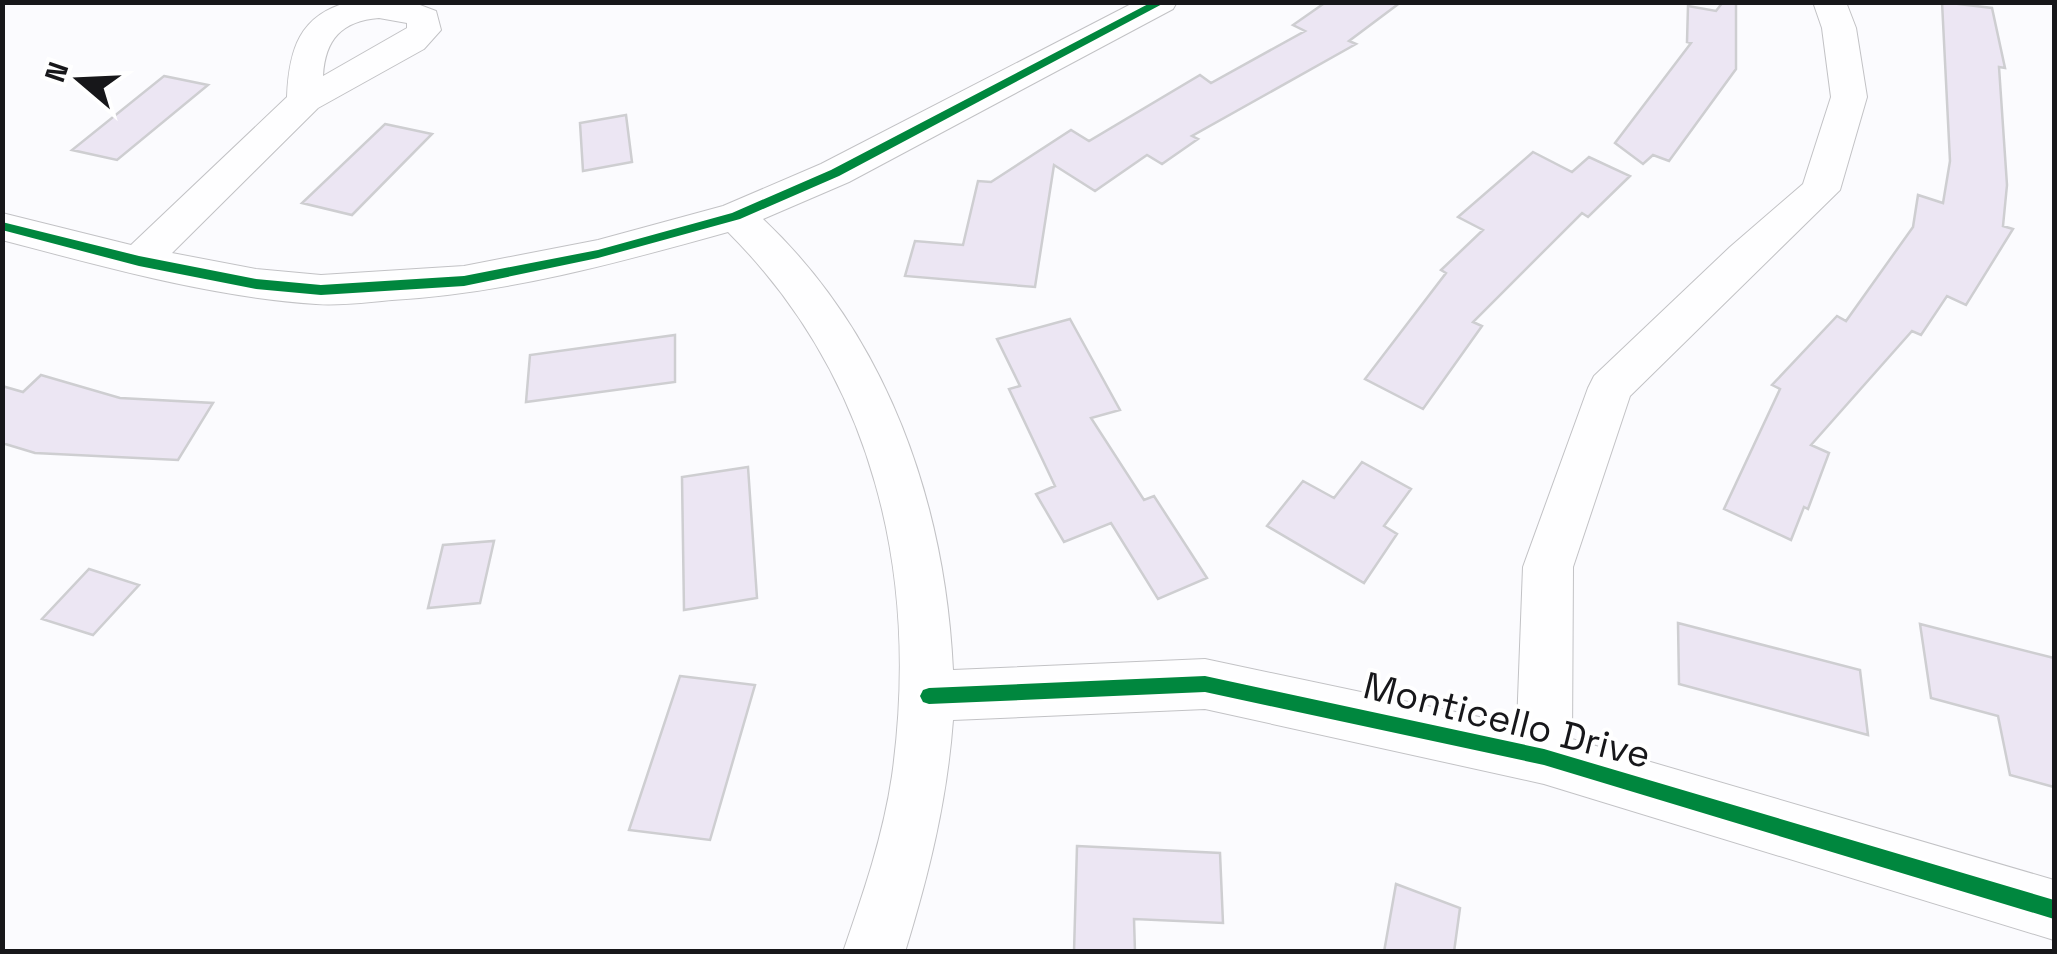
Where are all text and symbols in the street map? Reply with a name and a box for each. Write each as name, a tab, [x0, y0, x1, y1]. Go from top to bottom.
north arrow	[30, 30, 130, 130]
text: N	[36, 57, 76, 87]
street label: Monticello Drive	[1359, 661, 1655, 779]

